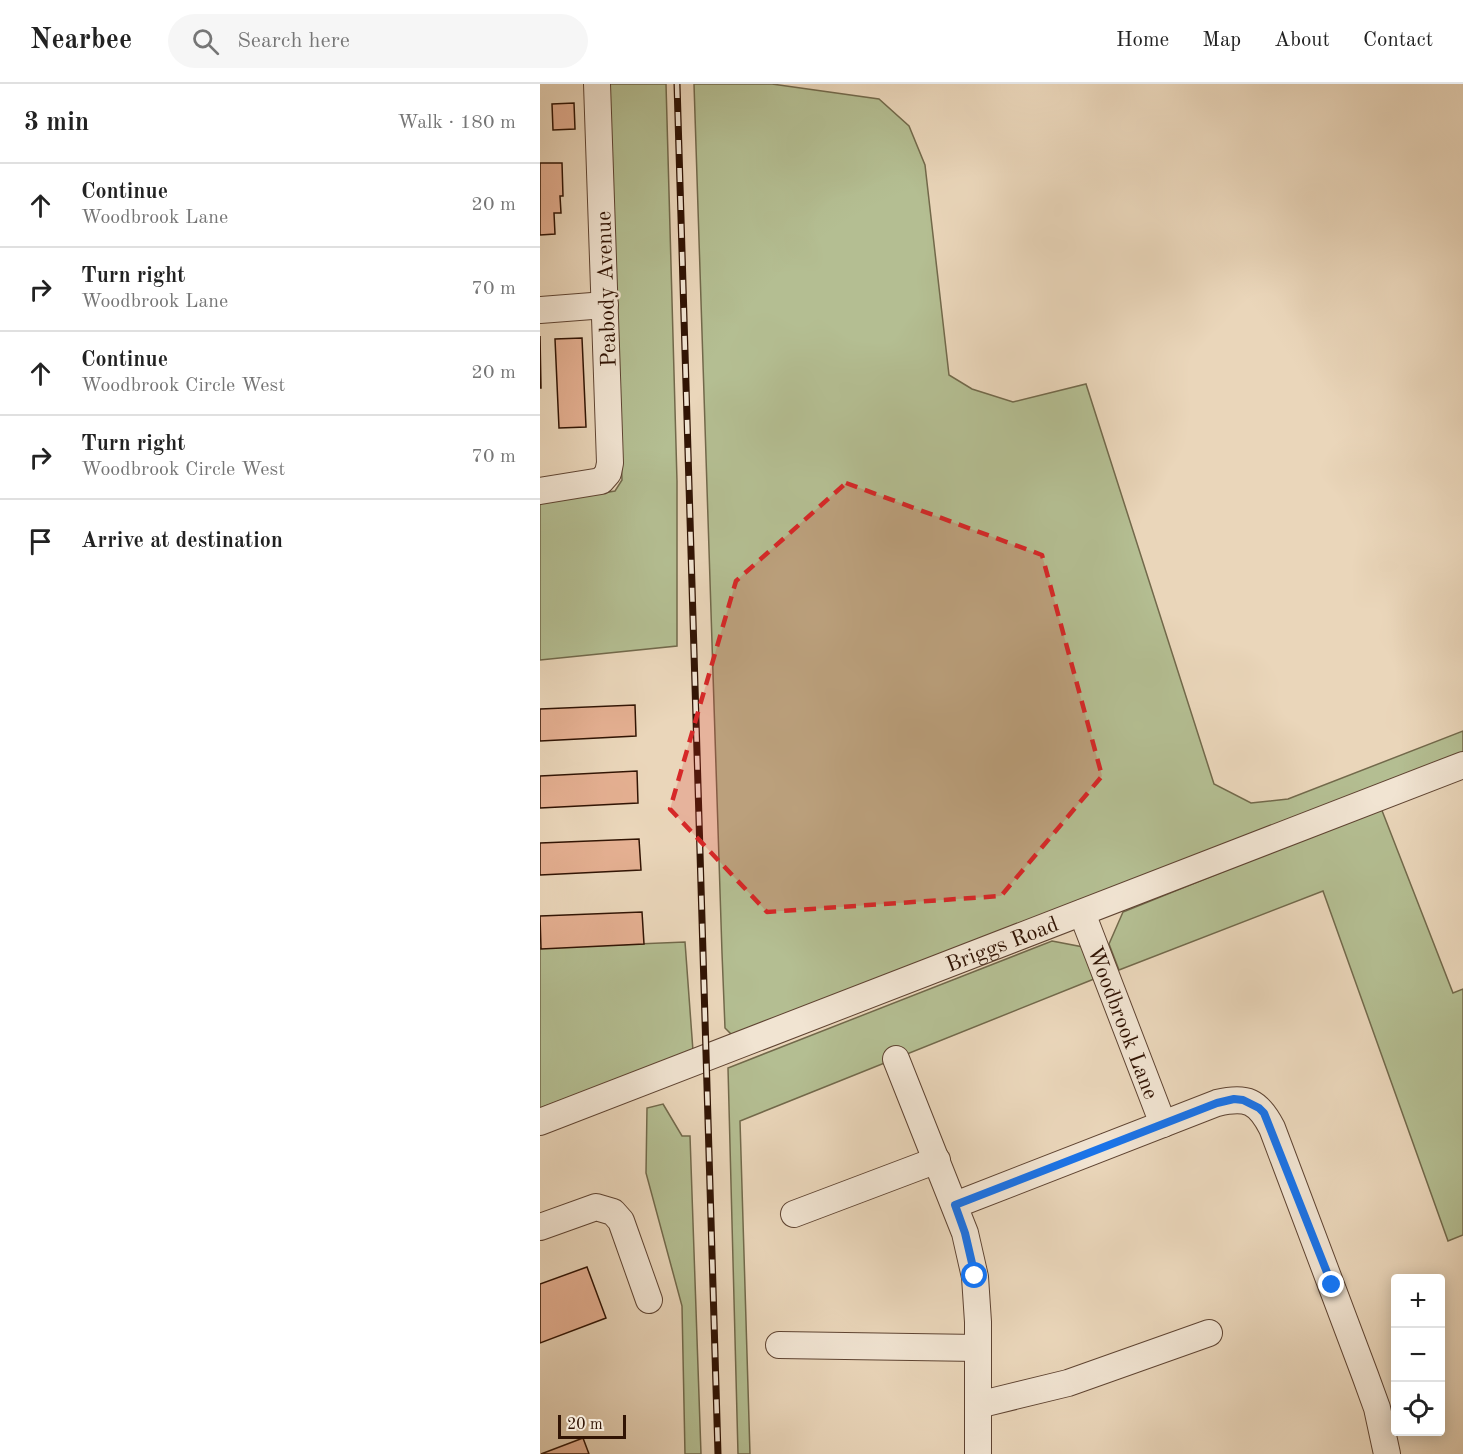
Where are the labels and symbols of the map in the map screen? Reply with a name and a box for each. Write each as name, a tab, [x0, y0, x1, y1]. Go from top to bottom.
street label: Peabody Avenue	[593, 211, 621, 367]
street label: Briggs Road	[943, 914, 1062, 977]
street label: Woodbrook Lane	[1083, 943, 1161, 1103]
route start	[961, 1262, 987, 1288]
route end	[1318, 1271, 1344, 1297]
scale bar	[558, 1412, 626, 1440]

